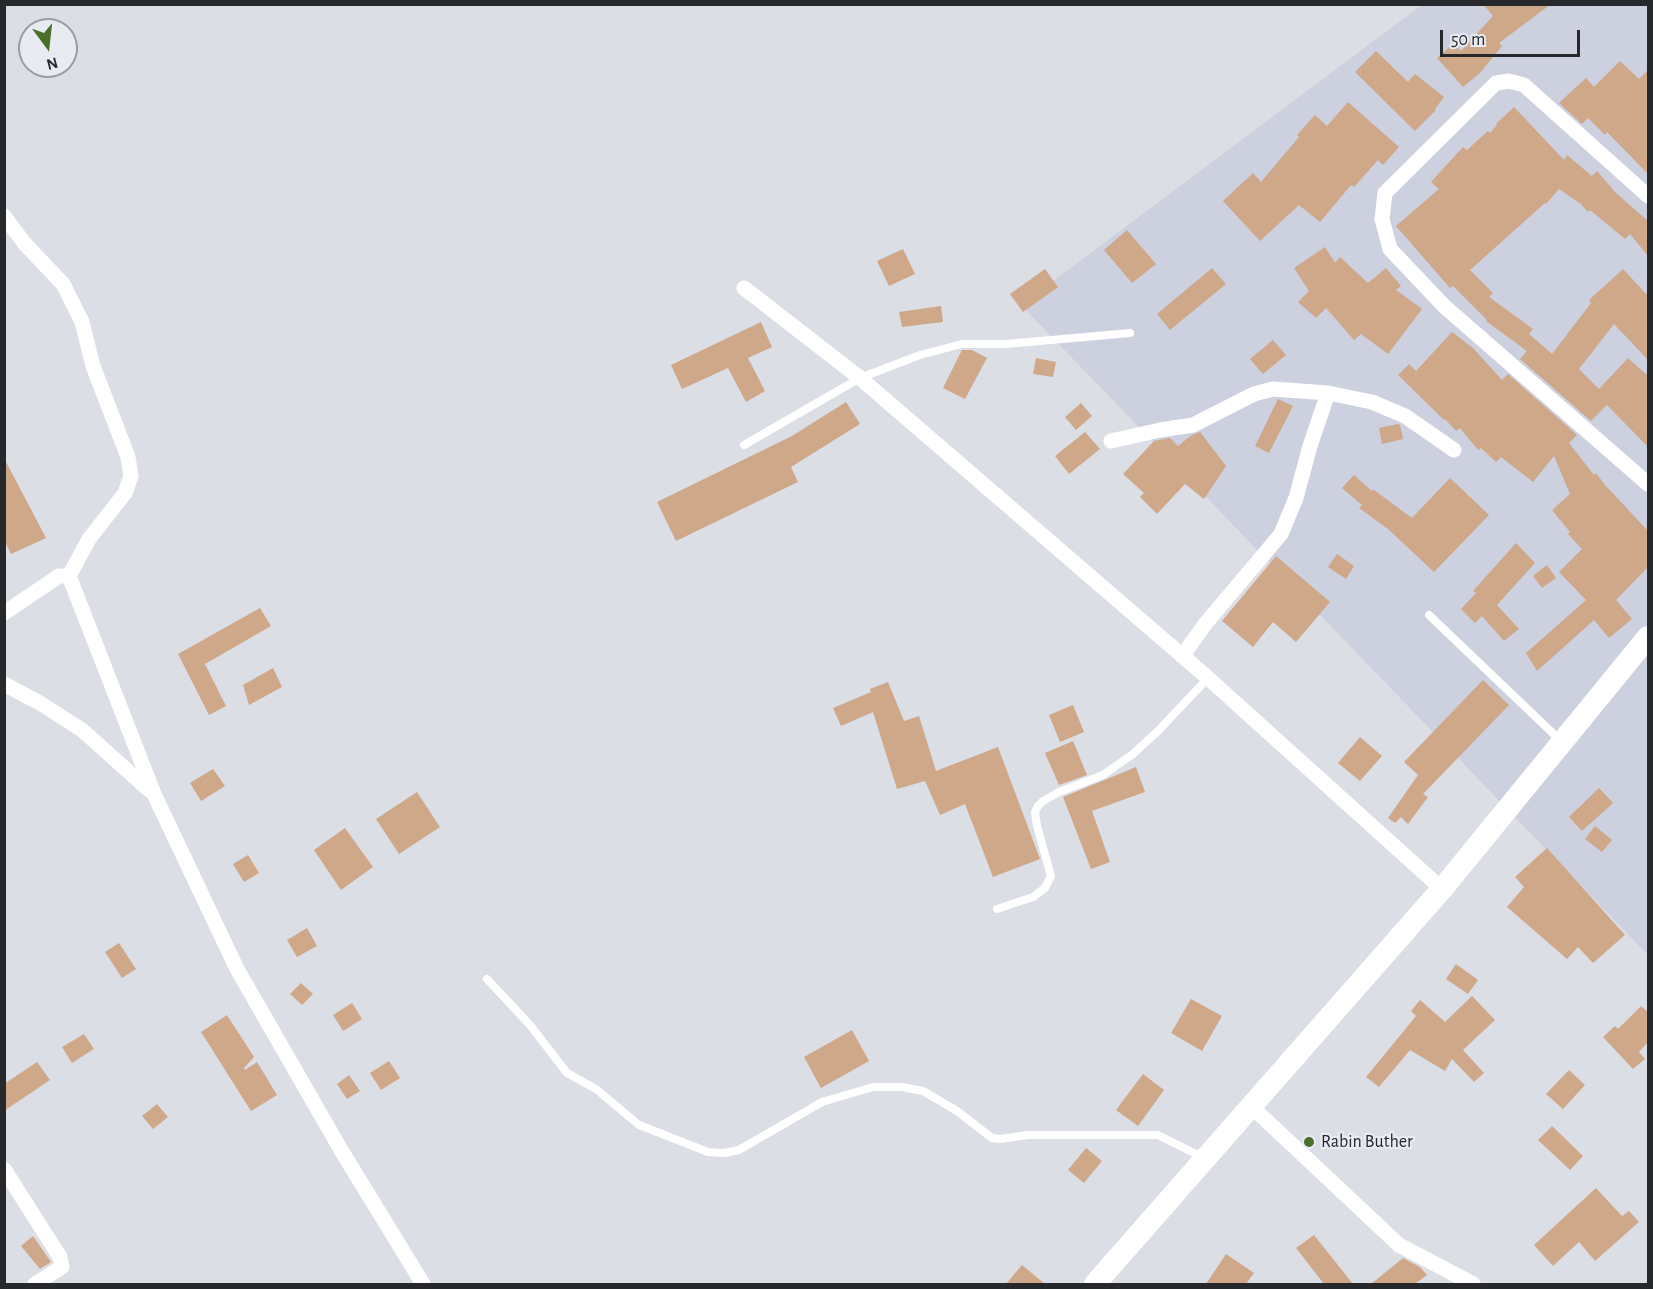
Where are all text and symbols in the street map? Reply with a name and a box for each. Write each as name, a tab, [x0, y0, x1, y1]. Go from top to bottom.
north arrow	[18, 18, 78, 78]
scale bar	[1443, 18, 1582, 56]
text: 50 m	[1451, 31, 1485, 49]
text: N	[45, 54, 60, 73]
place label: Rabin Buther	[1321, 1131, 1413, 1153]
marker: Rabin Buther	[1302, 1135, 1316, 1149]

